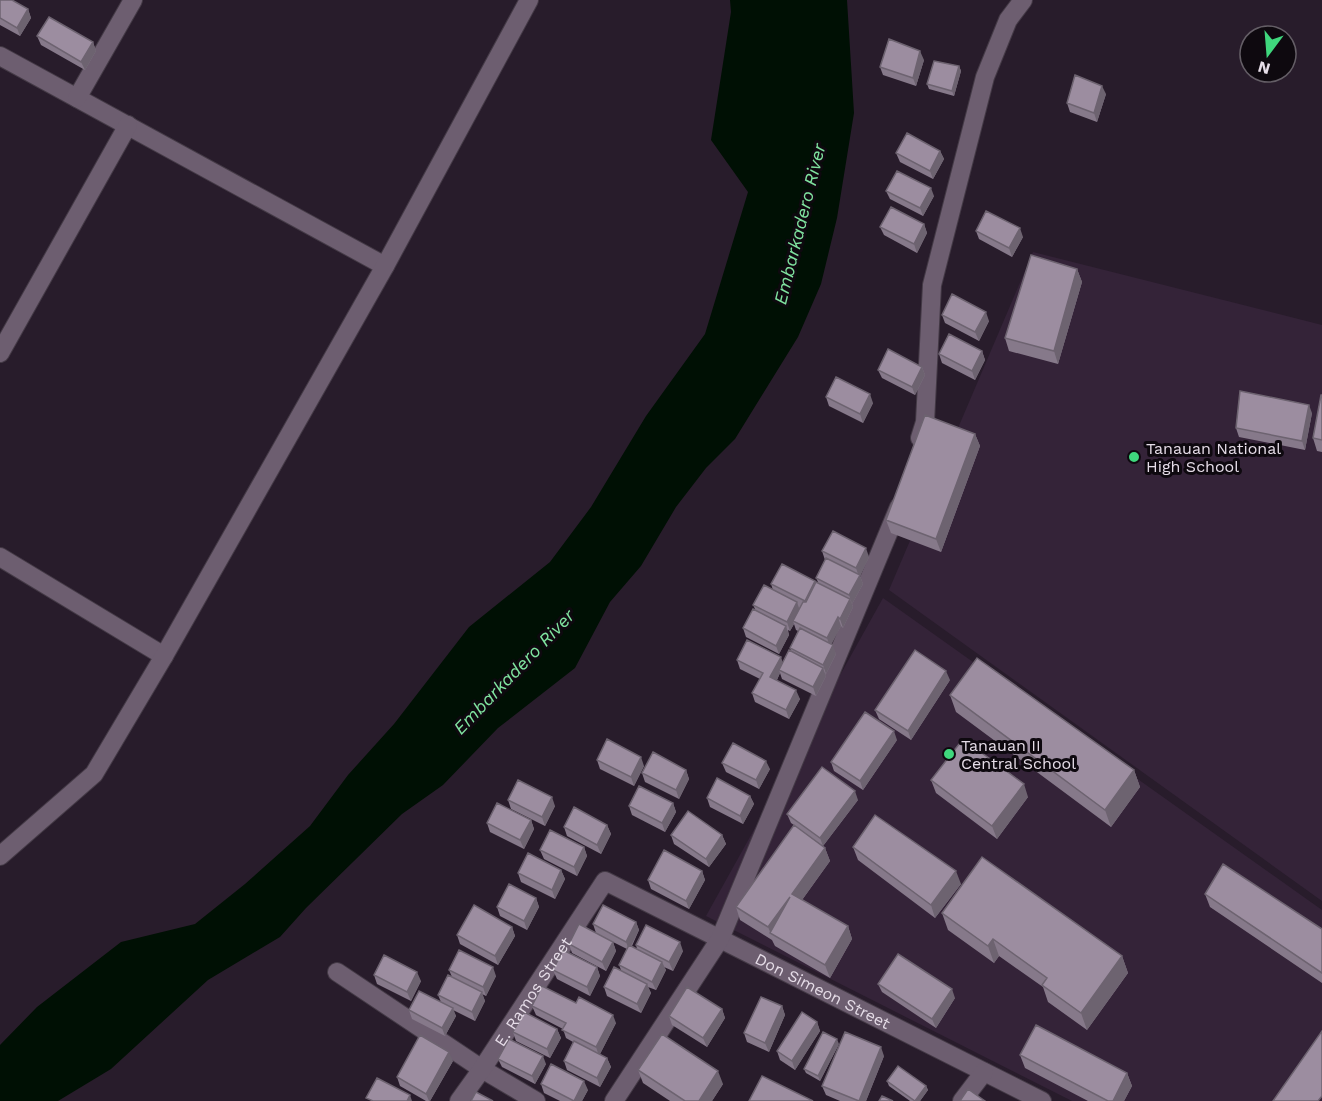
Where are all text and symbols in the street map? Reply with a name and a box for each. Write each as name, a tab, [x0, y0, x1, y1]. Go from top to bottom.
north arrow	[1238, 24, 1298, 84]
text: N	[1256, 57, 1272, 79]
water label: Embarkadero River	[769, 140, 830, 307]
place label: Tanauan National High School	[1146, 439, 1281, 476]
marker: Tanauan National High School	[1127, 450, 1141, 464]
water label: Embarkadero River	[449, 604, 579, 738]
place label: Tanauan II Central School	[961, 736, 1076, 773]
marker: Tanauan II Central School	[942, 747, 956, 761]
street label: E. Ramos Street	[490, 933, 576, 1050]
street label: Don Simeon Street	[752, 949, 894, 1033]

